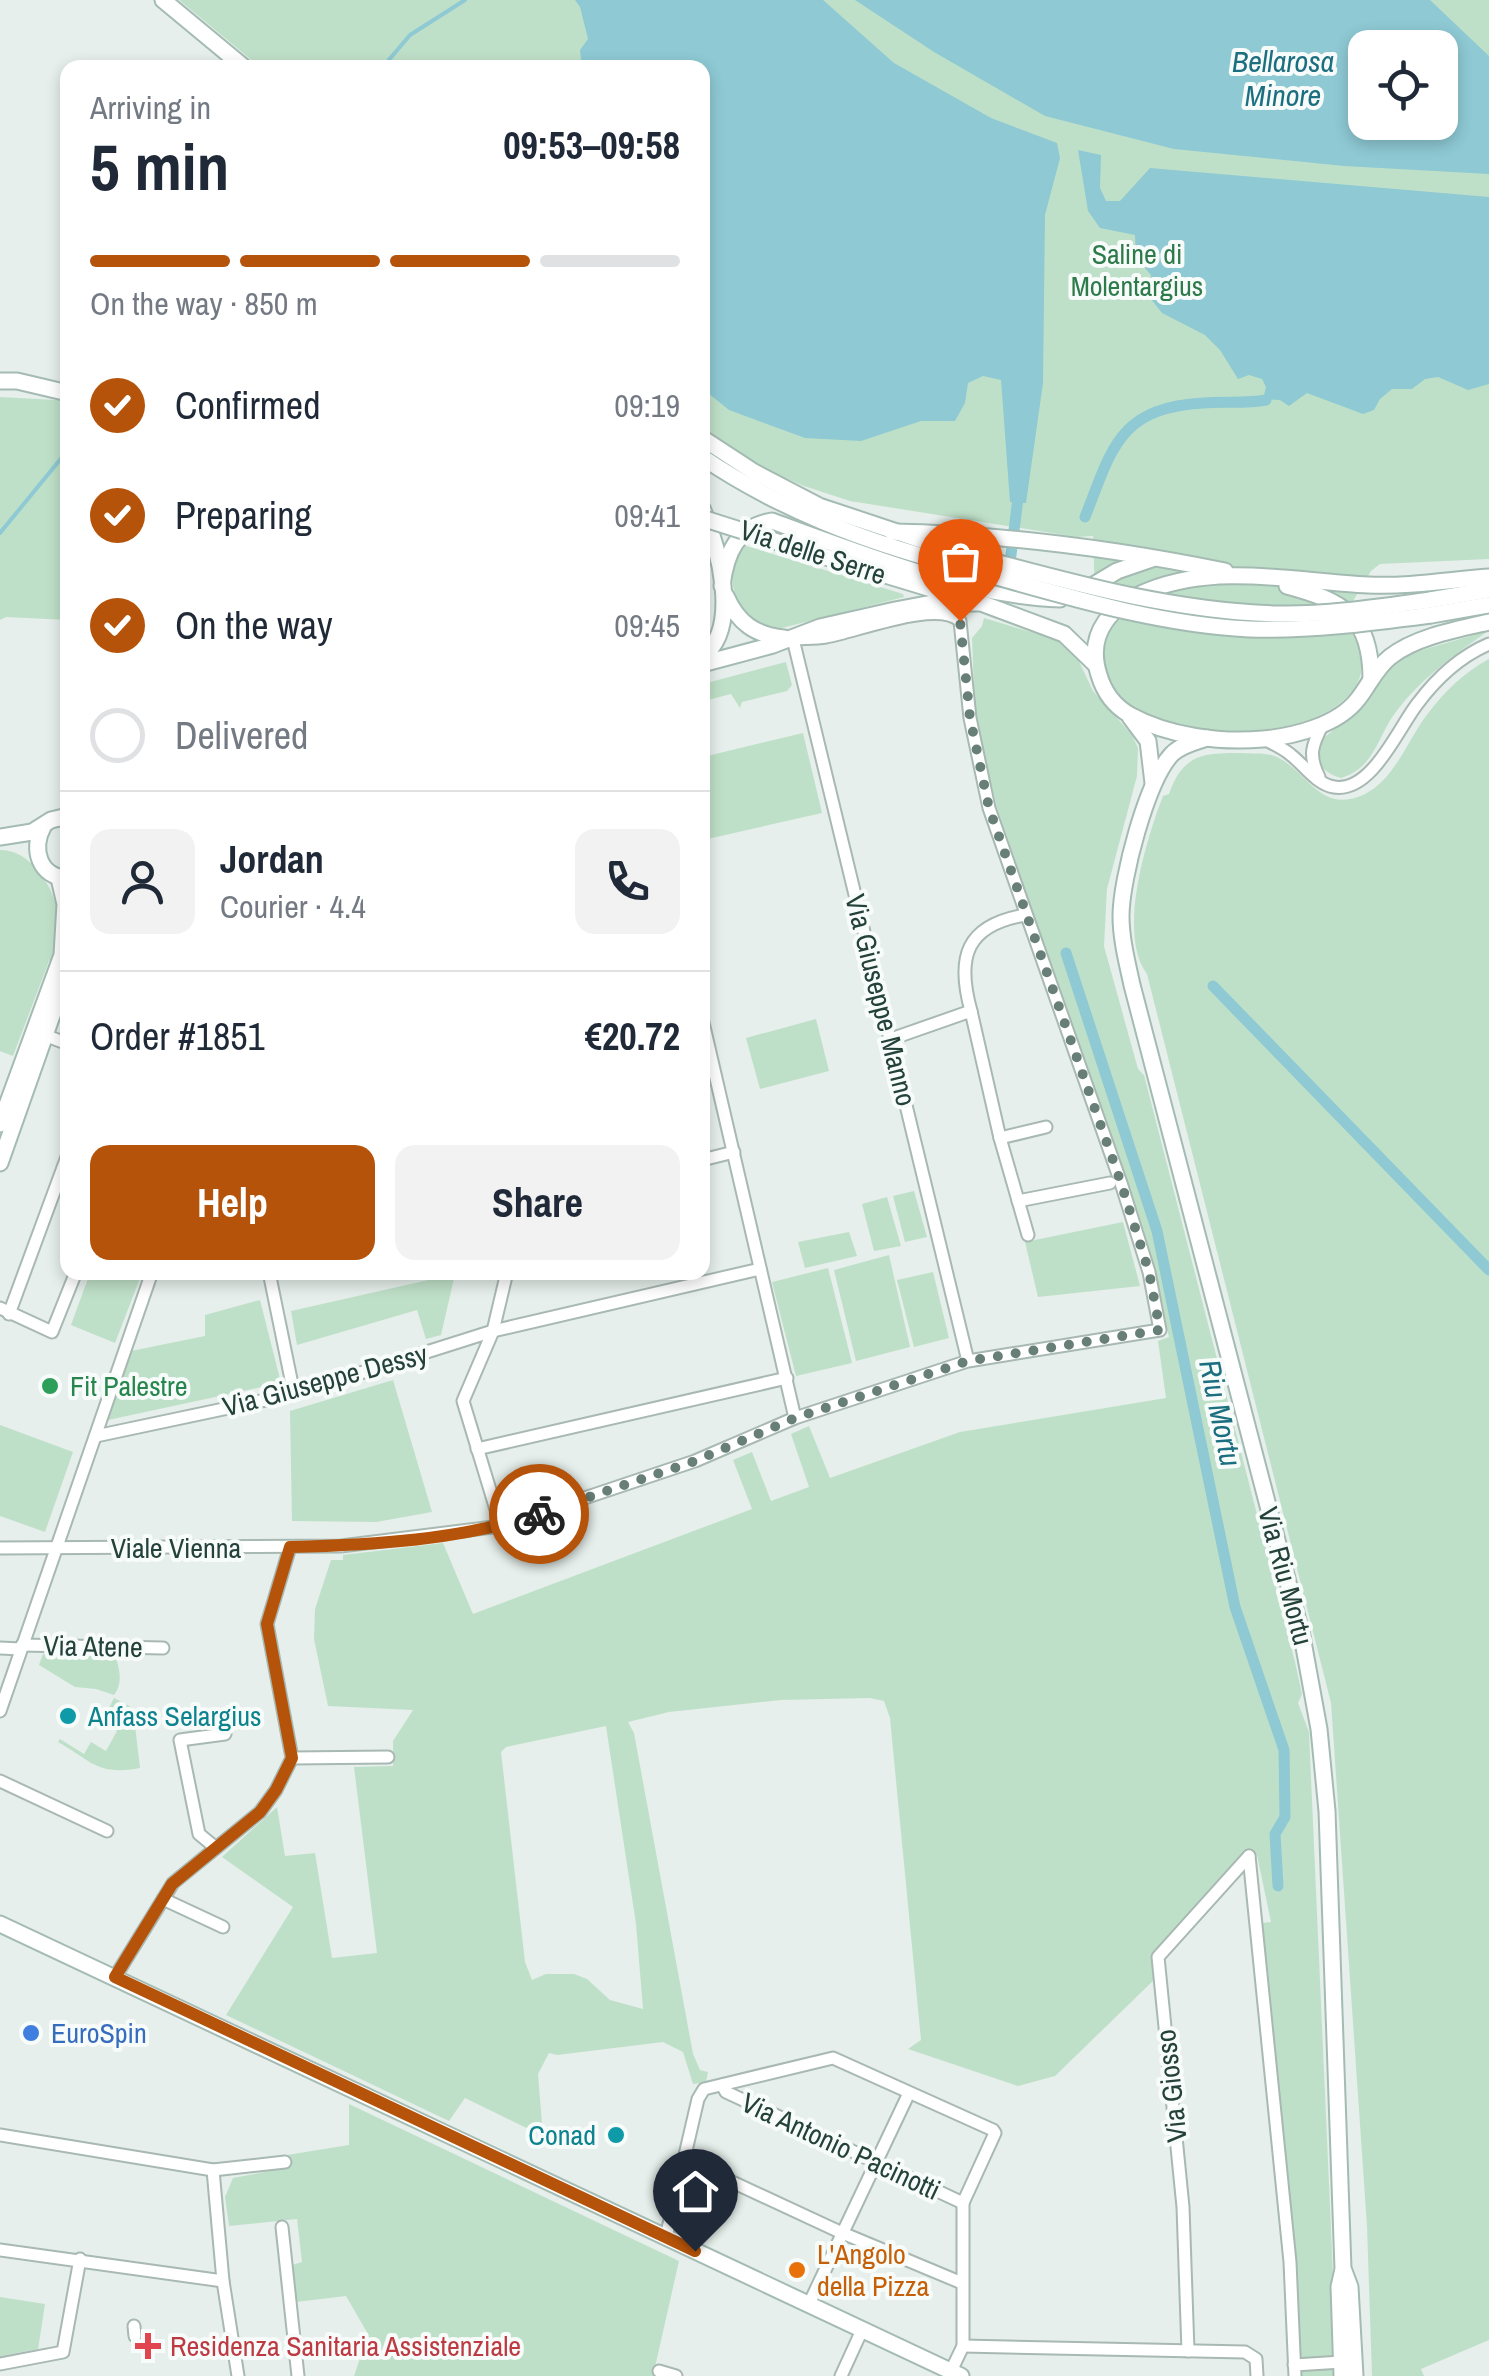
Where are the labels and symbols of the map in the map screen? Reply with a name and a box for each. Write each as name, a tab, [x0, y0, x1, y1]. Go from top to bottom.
water label: Bellarosa Minore	[1232, 41, 1334, 115]
park label: Saline di Molentargius	[1071, 235, 1203, 305]
street label: Via delle Serre	[735, 511, 891, 593]
pin	[918, 519, 1003, 622]
street label: Via Giuseppe Manno	[836, 890, 926, 1110]
street label: Via Giuseppe Dessy	[219, 1334, 432, 1426]
water label: Riu Mortu	[1190, 1356, 1252, 1470]
place label: Fit Palestre	[70, 1367, 187, 1405]
marker: Fit Palestre	[39, 1375, 61, 1397]
courier	[489, 1464, 589, 1564]
street label: Via Riu Mortu	[1249, 1503, 1323, 1649]
street label: Viale Vienna	[111, 1529, 242, 1567]
street label: Via Atene	[43, 1626, 143, 1666]
place label: Anfass Selargius	[87, 1697, 262, 1735]
marker: Anfass Selargius	[57, 1705, 79, 1727]
place label: EuroSpin	[51, 2014, 147, 2052]
marker: EuroSpin	[20, 2022, 42, 2044]
street label: Via Giosso	[1146, 2028, 1196, 2144]
street label: Via Antonio Pacinotti	[735, 2083, 947, 2209]
place label: Conad	[528, 2116, 596, 2154]
marker: Conad	[605, 2124, 627, 2146]
pin	[653, 2149, 738, 2252]
place label: L'Angolo della Pizza	[817, 2235, 930, 2305]
marker: L'Angolo della Pizza	[786, 2259, 808, 2281]
place label: Residenza Sanitaria Assistenziale	[170, 2327, 521, 2365]
marker: Residenza Sanitaria Assistenziale	[135, 2333, 161, 2359]

